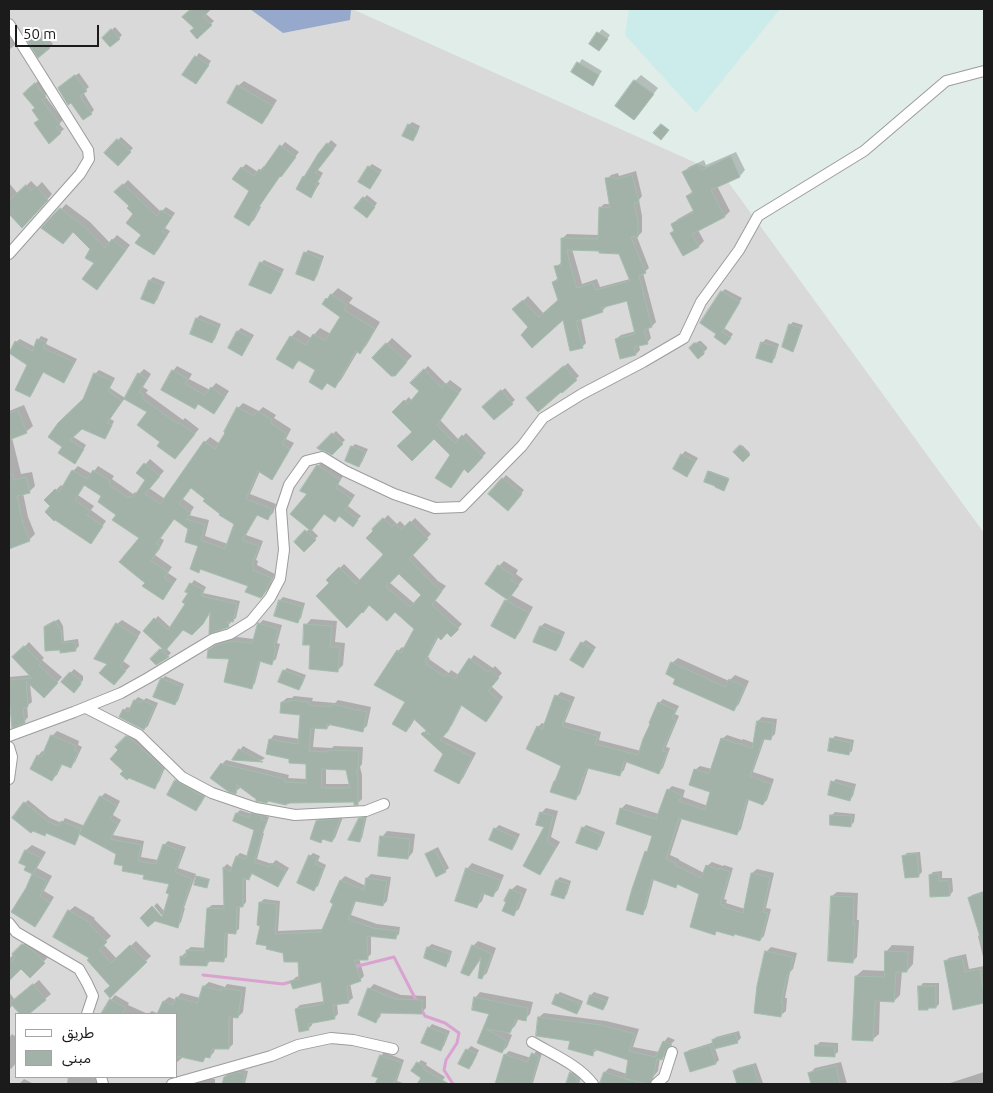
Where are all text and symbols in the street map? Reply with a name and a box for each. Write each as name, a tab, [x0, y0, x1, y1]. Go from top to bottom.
scale bar	[18, 15, 101, 47]
text: 50 m	[23, 25, 56, 42]
legend	[15, 1013, 178, 1078]
text: طريق	[62, 1024, 94, 1041]
text: مبنى	[62, 1049, 91, 1066]

